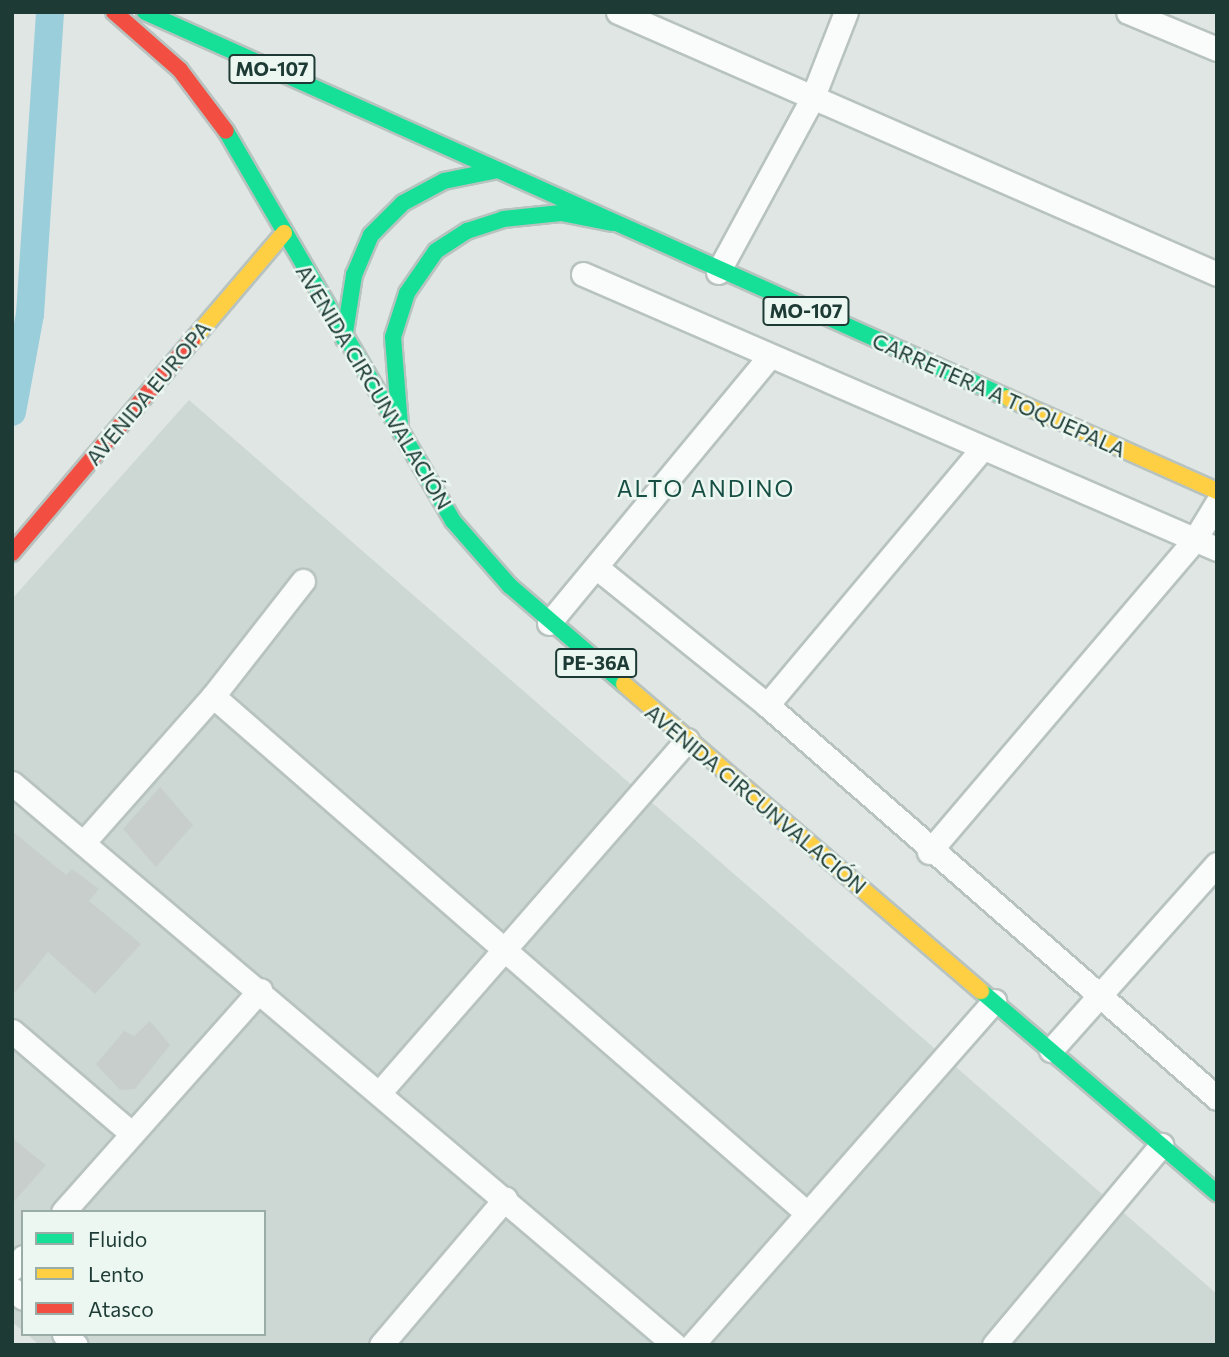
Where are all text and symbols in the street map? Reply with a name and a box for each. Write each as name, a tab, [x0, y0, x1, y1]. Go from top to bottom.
road number: MO-107	[228, 54, 316, 85]
street label: AVENIDA CIRCUNVALACIÓN	[291, 260, 457, 514]
road number: MO-107	[762, 296, 850, 326]
street label: AVENIDA EUROPA	[80, 316, 216, 470]
street label: CARRETERA A TOQUEPALA	[869, 328, 1129, 462]
district label: ALTO ANDINO	[618, 474, 794, 502]
road number: PE-36A	[554, 648, 638, 678]
street label: AVENIDA CIRCUNVALACIÓN	[640, 699, 872, 899]
legend	[21, 1210, 266, 1336]
text: Fluido	[88, 1226, 147, 1251]
text: Lento	[88, 1261, 144, 1286]
text: Atasco	[88, 1296, 154, 1321]

